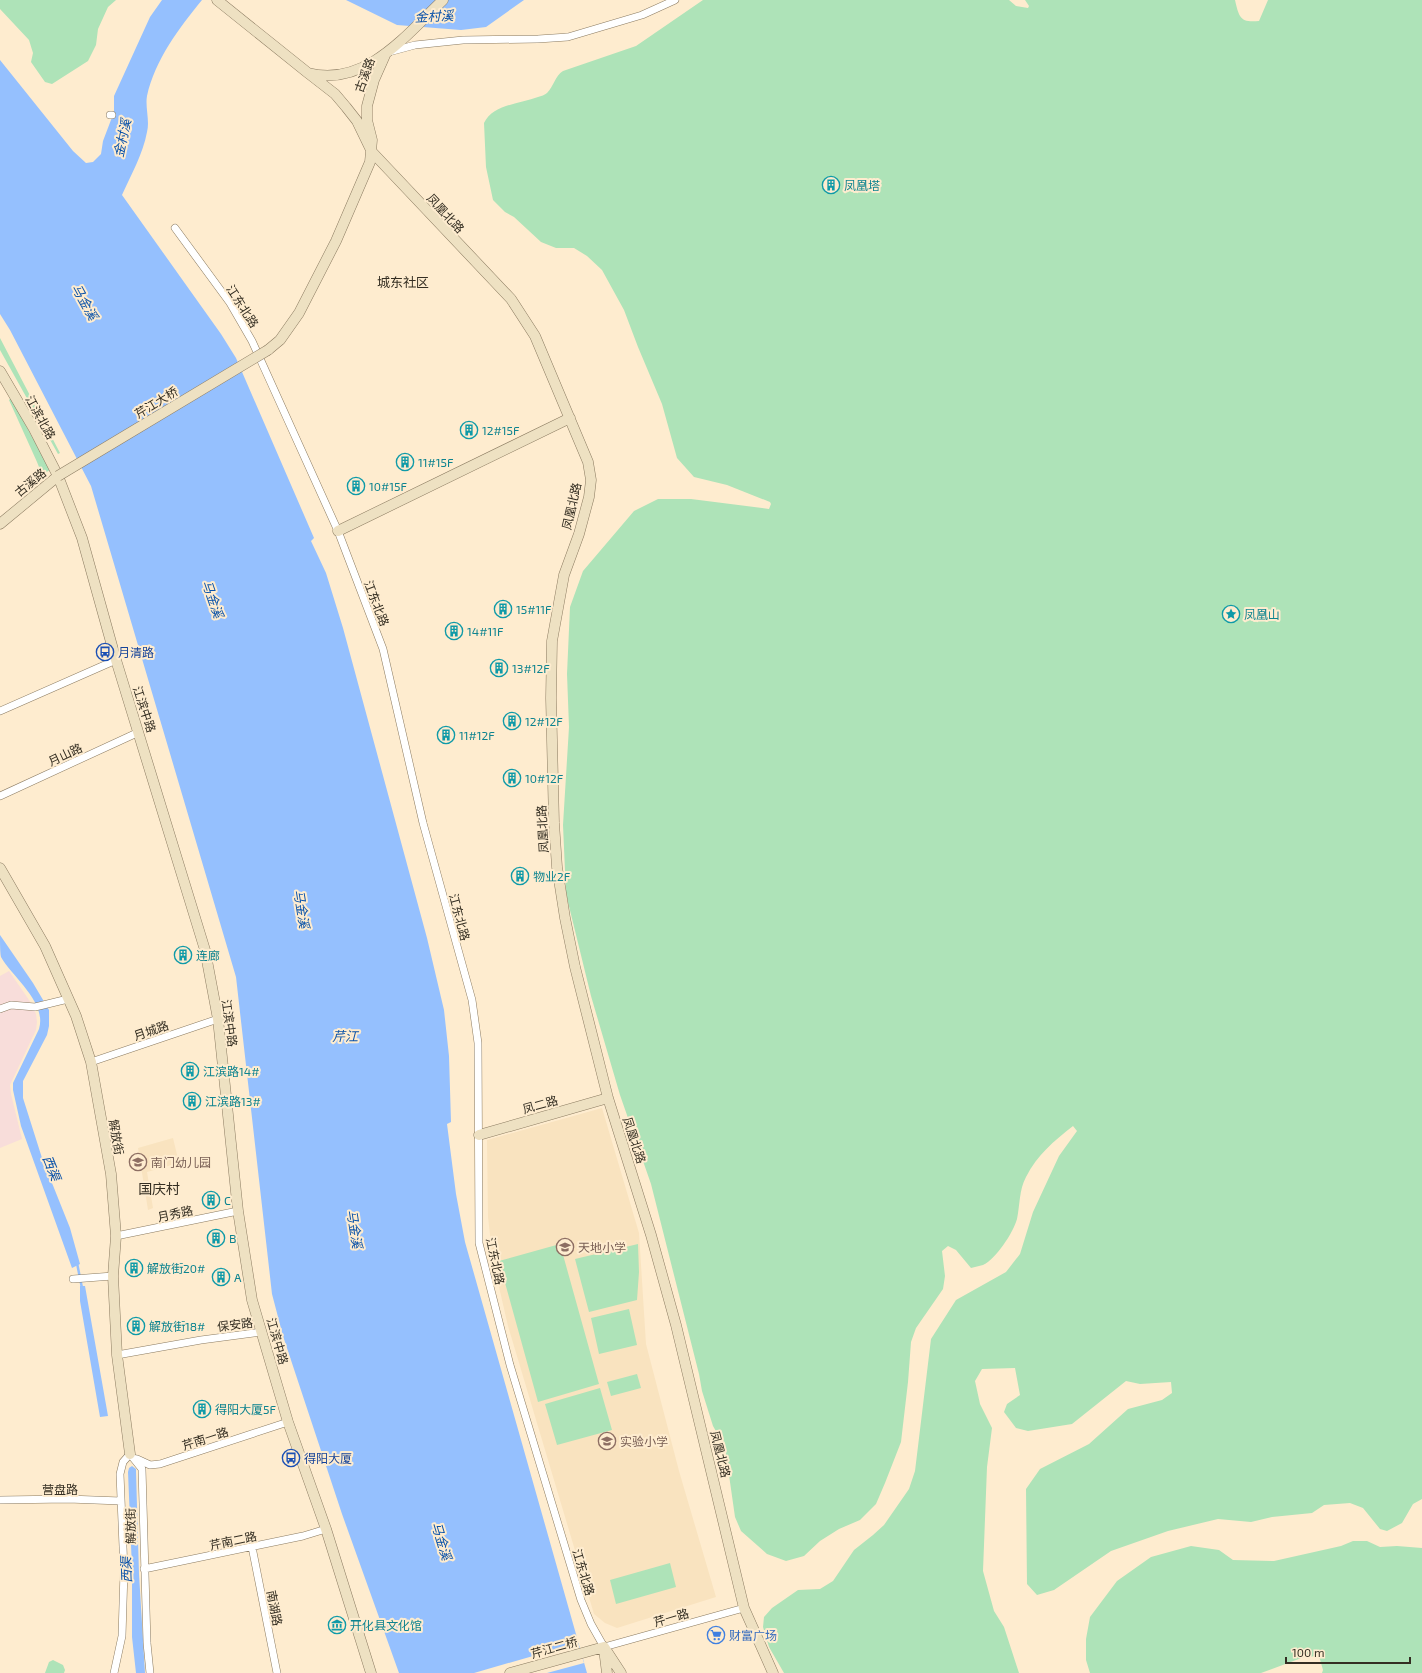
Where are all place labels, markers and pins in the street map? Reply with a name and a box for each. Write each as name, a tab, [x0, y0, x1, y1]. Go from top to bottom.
building icon: 凤凰塔	[821, 175, 841, 195]
place label: 凤凰塔	[844, 178, 880, 192]
building icon: 12#15F	[459, 420, 479, 440]
place label: 12#15F	[482, 423, 520, 437]
building icon: 11#15F	[395, 452, 415, 472]
place label: 11#15F	[418, 455, 454, 469]
building icon: 10#15F	[346, 476, 366, 496]
place label: 10#15F	[369, 479, 407, 493]
building icon: 15#11F	[493, 599, 513, 619]
place label: 15#11F	[516, 602, 552, 616]
place icon: 凤凰山	[1221, 604, 1241, 624]
place label: 凤凰山	[1244, 607, 1280, 621]
building icon: 14#11F	[444, 621, 464, 641]
place label: 14#11F	[467, 624, 504, 638]
bus stop icon: 月清路	[95, 642, 115, 662]
place label: 月清路	[118, 645, 154, 659]
building icon: 13#12F	[489, 658, 509, 678]
place label: 13#12F	[512, 661, 550, 675]
building icon: 12#12F	[502, 711, 522, 731]
place label: 12#12F	[525, 714, 563, 728]
building icon: 11#12F	[436, 725, 456, 745]
place label: 11#12F	[459, 728, 495, 742]
building icon: 10#12F	[502, 768, 522, 788]
place label: 10#12F	[525, 771, 564, 785]
building icon: 物业2F	[510, 866, 530, 886]
place label: 物业2F	[533, 869, 571, 883]
building icon: 连廊	[173, 945, 193, 965]
place label: 连廊	[196, 948, 220, 962]
building icon: 江滨路14#	[180, 1061, 200, 1081]
place label: 江滨路14#	[203, 1064, 259, 1078]
building icon: 江滨路13#	[182, 1091, 202, 1111]
place label: 江滨路13#	[205, 1094, 261, 1108]
school or university icon: 南门幼儿园	[128, 1152, 148, 1172]
place label: 南门幼儿园	[151, 1155, 211, 1169]
building icon: C	[201, 1190, 221, 1210]
place label: C	[224, 1193, 231, 1207]
building icon: B	[206, 1228, 226, 1248]
place label: B	[229, 1231, 236, 1245]
school or university icon: 天地小学	[555, 1237, 575, 1257]
place label: 天地小学	[578, 1240, 626, 1254]
building icon: 解放街20#	[124, 1258, 144, 1278]
place label: 解放街20#	[147, 1261, 205, 1275]
building icon: A	[211, 1267, 231, 1287]
place label: A	[234, 1270, 242, 1284]
building icon: 解放街18#	[126, 1316, 146, 1336]
place label: 解放街18#	[149, 1319, 205, 1333]
building icon: 得阳大厦5F	[192, 1399, 212, 1419]
place label: 得阳大厦5F	[215, 1402, 276, 1416]
school or university icon: 实验小学	[597, 1431, 617, 1451]
place label: 实验小学	[620, 1434, 668, 1448]
bus stop icon: 得阳大厦	[281, 1448, 301, 1468]
place label: 得阳大厦	[304, 1451, 352, 1465]
museum icon: 开化县文化馆	[327, 1615, 347, 1635]
place label: 开化县文化馆	[350, 1618, 422, 1632]
supermarket icon: 财富广场	[706, 1625, 726, 1645]
place label: 财富广场	[729, 1628, 777, 1642]

